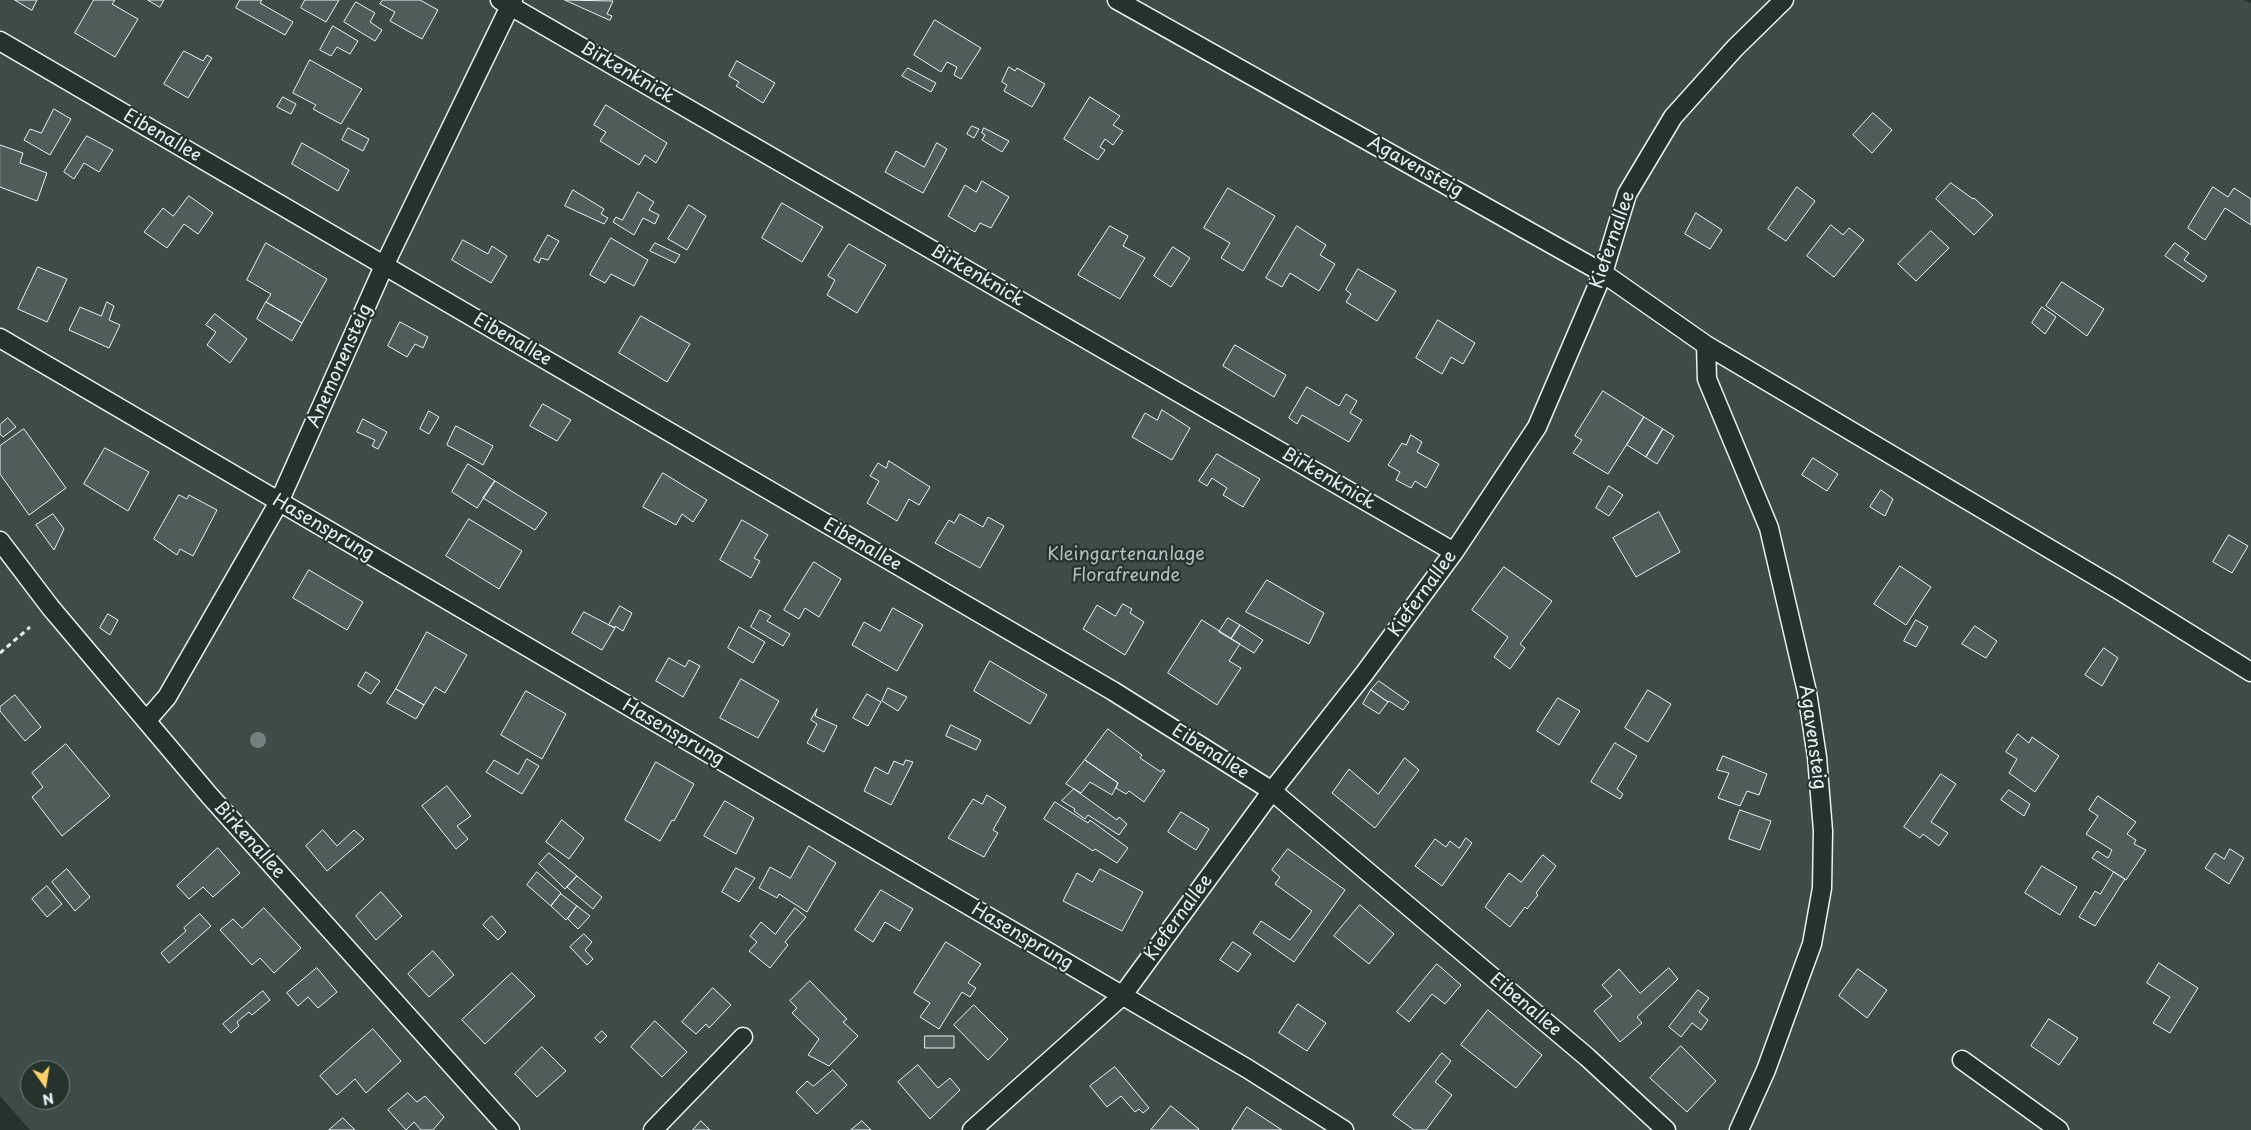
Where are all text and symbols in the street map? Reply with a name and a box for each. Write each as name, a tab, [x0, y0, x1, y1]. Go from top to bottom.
street label: Birkenknick	[576, 37, 678, 109]
street label: Eibenallee	[119, 105, 205, 167]
street label: Agavensteig	[1364, 132, 1466, 202]
street label: Kiefernallee	[1586, 188, 1640, 292]
street label: Birkenknick	[926, 240, 1028, 312]
street label: Anemonensteig	[303, 301, 377, 431]
street label: Eibenallee	[469, 309, 555, 371]
street label: Birkenknick	[1277, 443, 1379, 515]
street label: Hasensprung	[268, 490, 378, 566]
street label: Eibenallee	[819, 514, 905, 576]
park label: Kleingartenanlage Florafreunde	[1047, 544, 1205, 586]
street label: Kiefernallee	[1384, 547, 1462, 641]
street label: Agavensteig	[1794, 683, 1830, 791]
street label: Hasensprung	[618, 695, 728, 771]
street label: Eibenallee	[1168, 720, 1252, 784]
street label: Birkenallee	[209, 797, 289, 883]
street label: Kiefernallee	[1140, 871, 1218, 965]
street label: Hasensprung	[967, 899, 1077, 975]
street label: Eibenallee	[1485, 969, 1565, 1041]
north arrow	[20, 1060, 70, 1110]
text: N	[40, 1088, 56, 1111]

